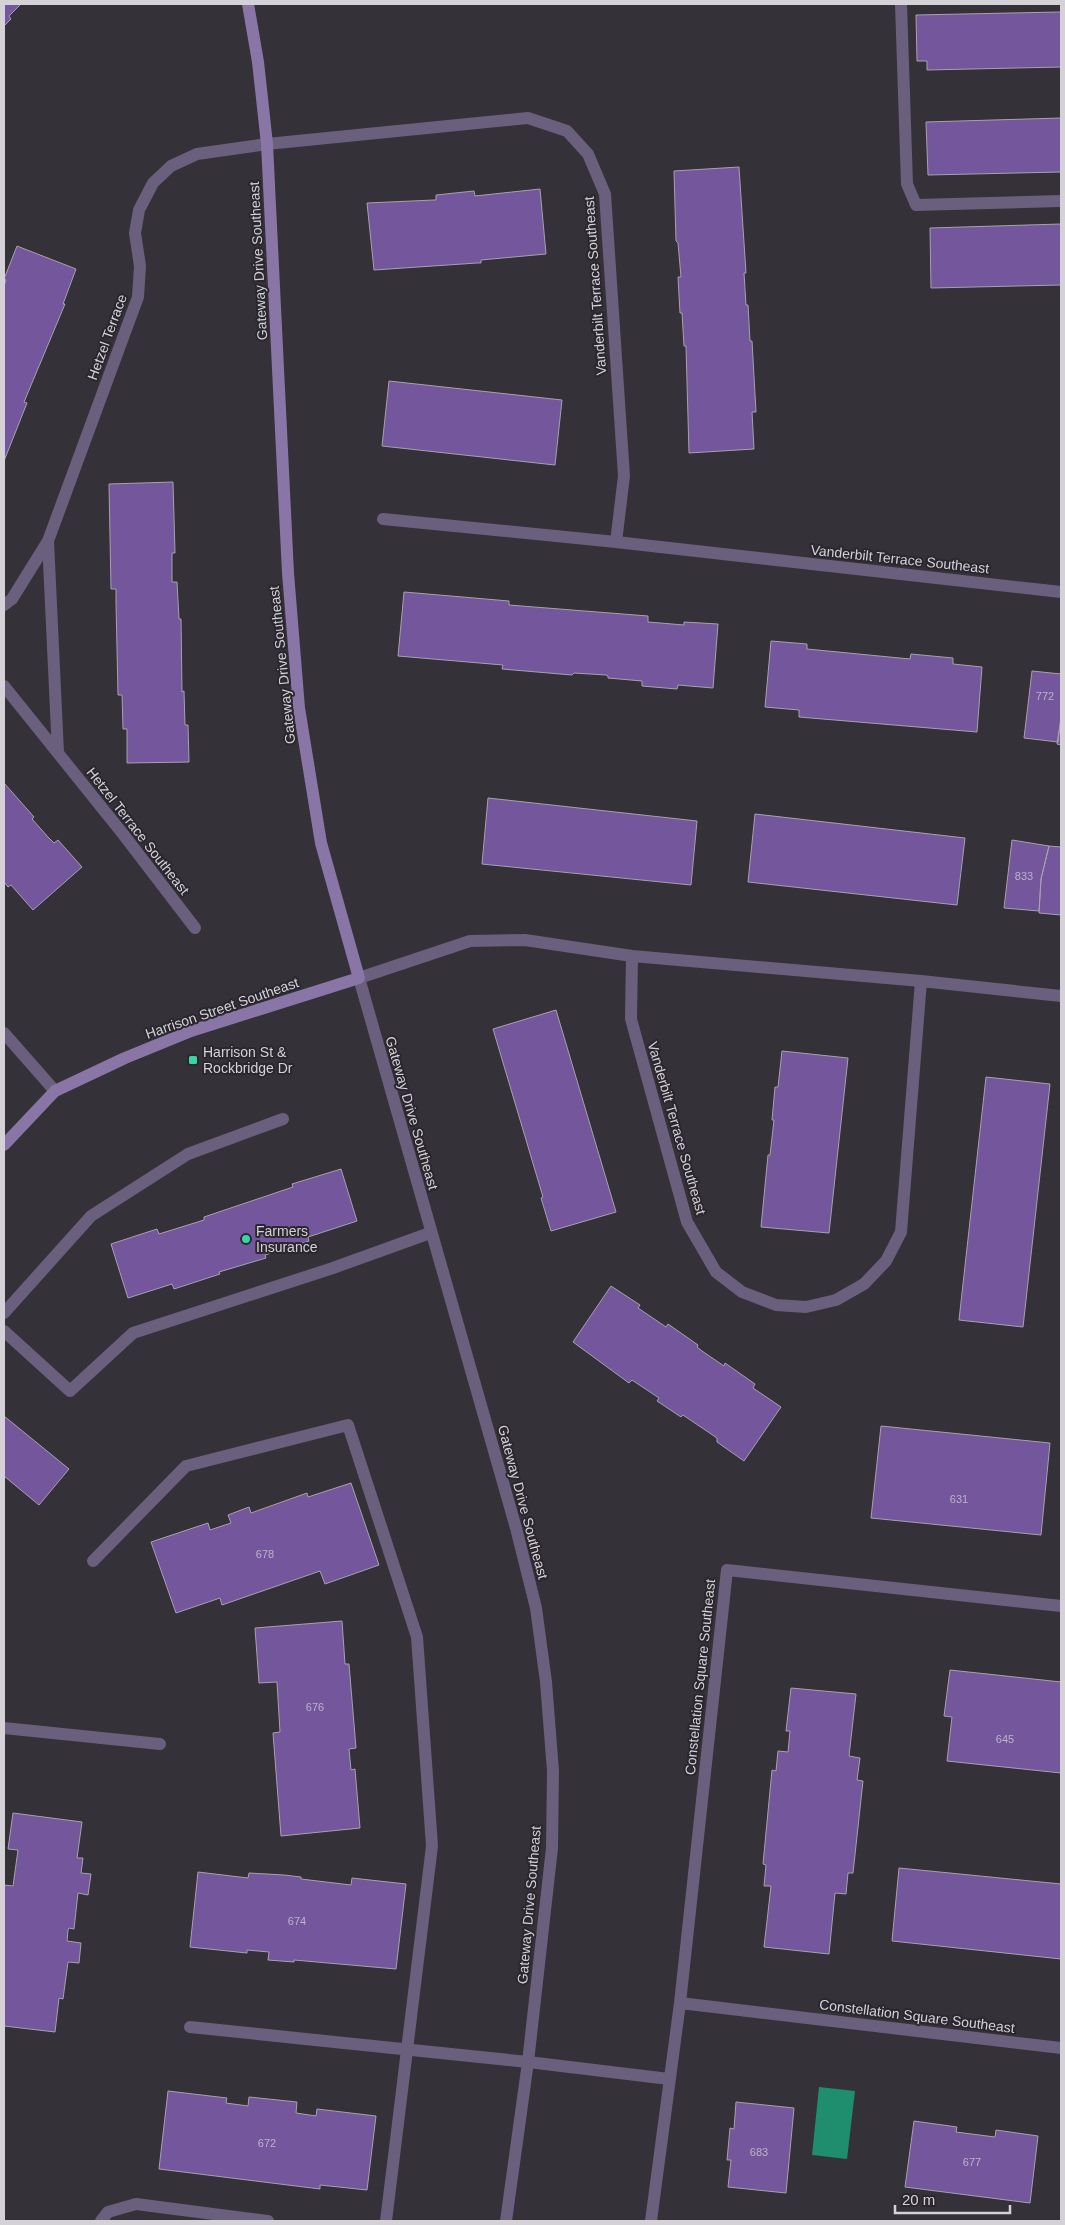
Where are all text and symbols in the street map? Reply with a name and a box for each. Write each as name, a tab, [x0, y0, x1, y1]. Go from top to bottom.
street label: Gateway Drive Southeast	[246, 181, 270, 341]
street label: Vanderbilt Terrace Southeast	[581, 196, 609, 376]
street label: Hetzel Terrace	[84, 292, 130, 382]
street label: Vanderbilt Terrace Southeast	[810, 542, 990, 576]
street label: Gateway Drive Southeast	[266, 585, 298, 745]
house number: 772	[1036, 690, 1054, 702]
street label: Hetzel Terrace Southeast	[83, 764, 193, 898]
house number: 833	[1015, 870, 1033, 882]
street label: Harrison Street Southeast	[143, 974, 301, 1042]
street label: Gateway Drive Southeast	[382, 1034, 442, 1192]
street label: Vanderbilt Terrace Southeast	[645, 1040, 709, 1216]
place label: Harrison St & Rockbridge Dr	[203, 1044, 293, 1076]
marker: Harrison St & Rockbridge Dr	[187, 1054, 199, 1066]
place label: Farmers Insurance	[256, 1223, 318, 1255]
marker: Farmers Insurance	[240, 1233, 252, 1245]
street label: Gateway Drive Southeast	[495, 1423, 551, 1581]
house number: 631	[950, 1493, 968, 1505]
house number: 678	[256, 1548, 274, 1560]
street label: Constellation Square Southeast	[682, 1578, 718, 1776]
house number: 676	[306, 1701, 324, 1713]
house number: 645	[996, 1733, 1014, 1745]
street label: Gateway Drive Southeast	[514, 1825, 544, 1985]
house number: 674	[288, 1915, 306, 1927]
street label: Constellation Square Southeast	[818, 1996, 1016, 2036]
house number: 672	[258, 2137, 276, 2149]
house number: 683	[750, 2146, 768, 2158]
house number: 677	[963, 2156, 981, 2168]
scale bar	[895, 2182, 1010, 2214]
text: 20 m	[902, 2191, 935, 2208]

